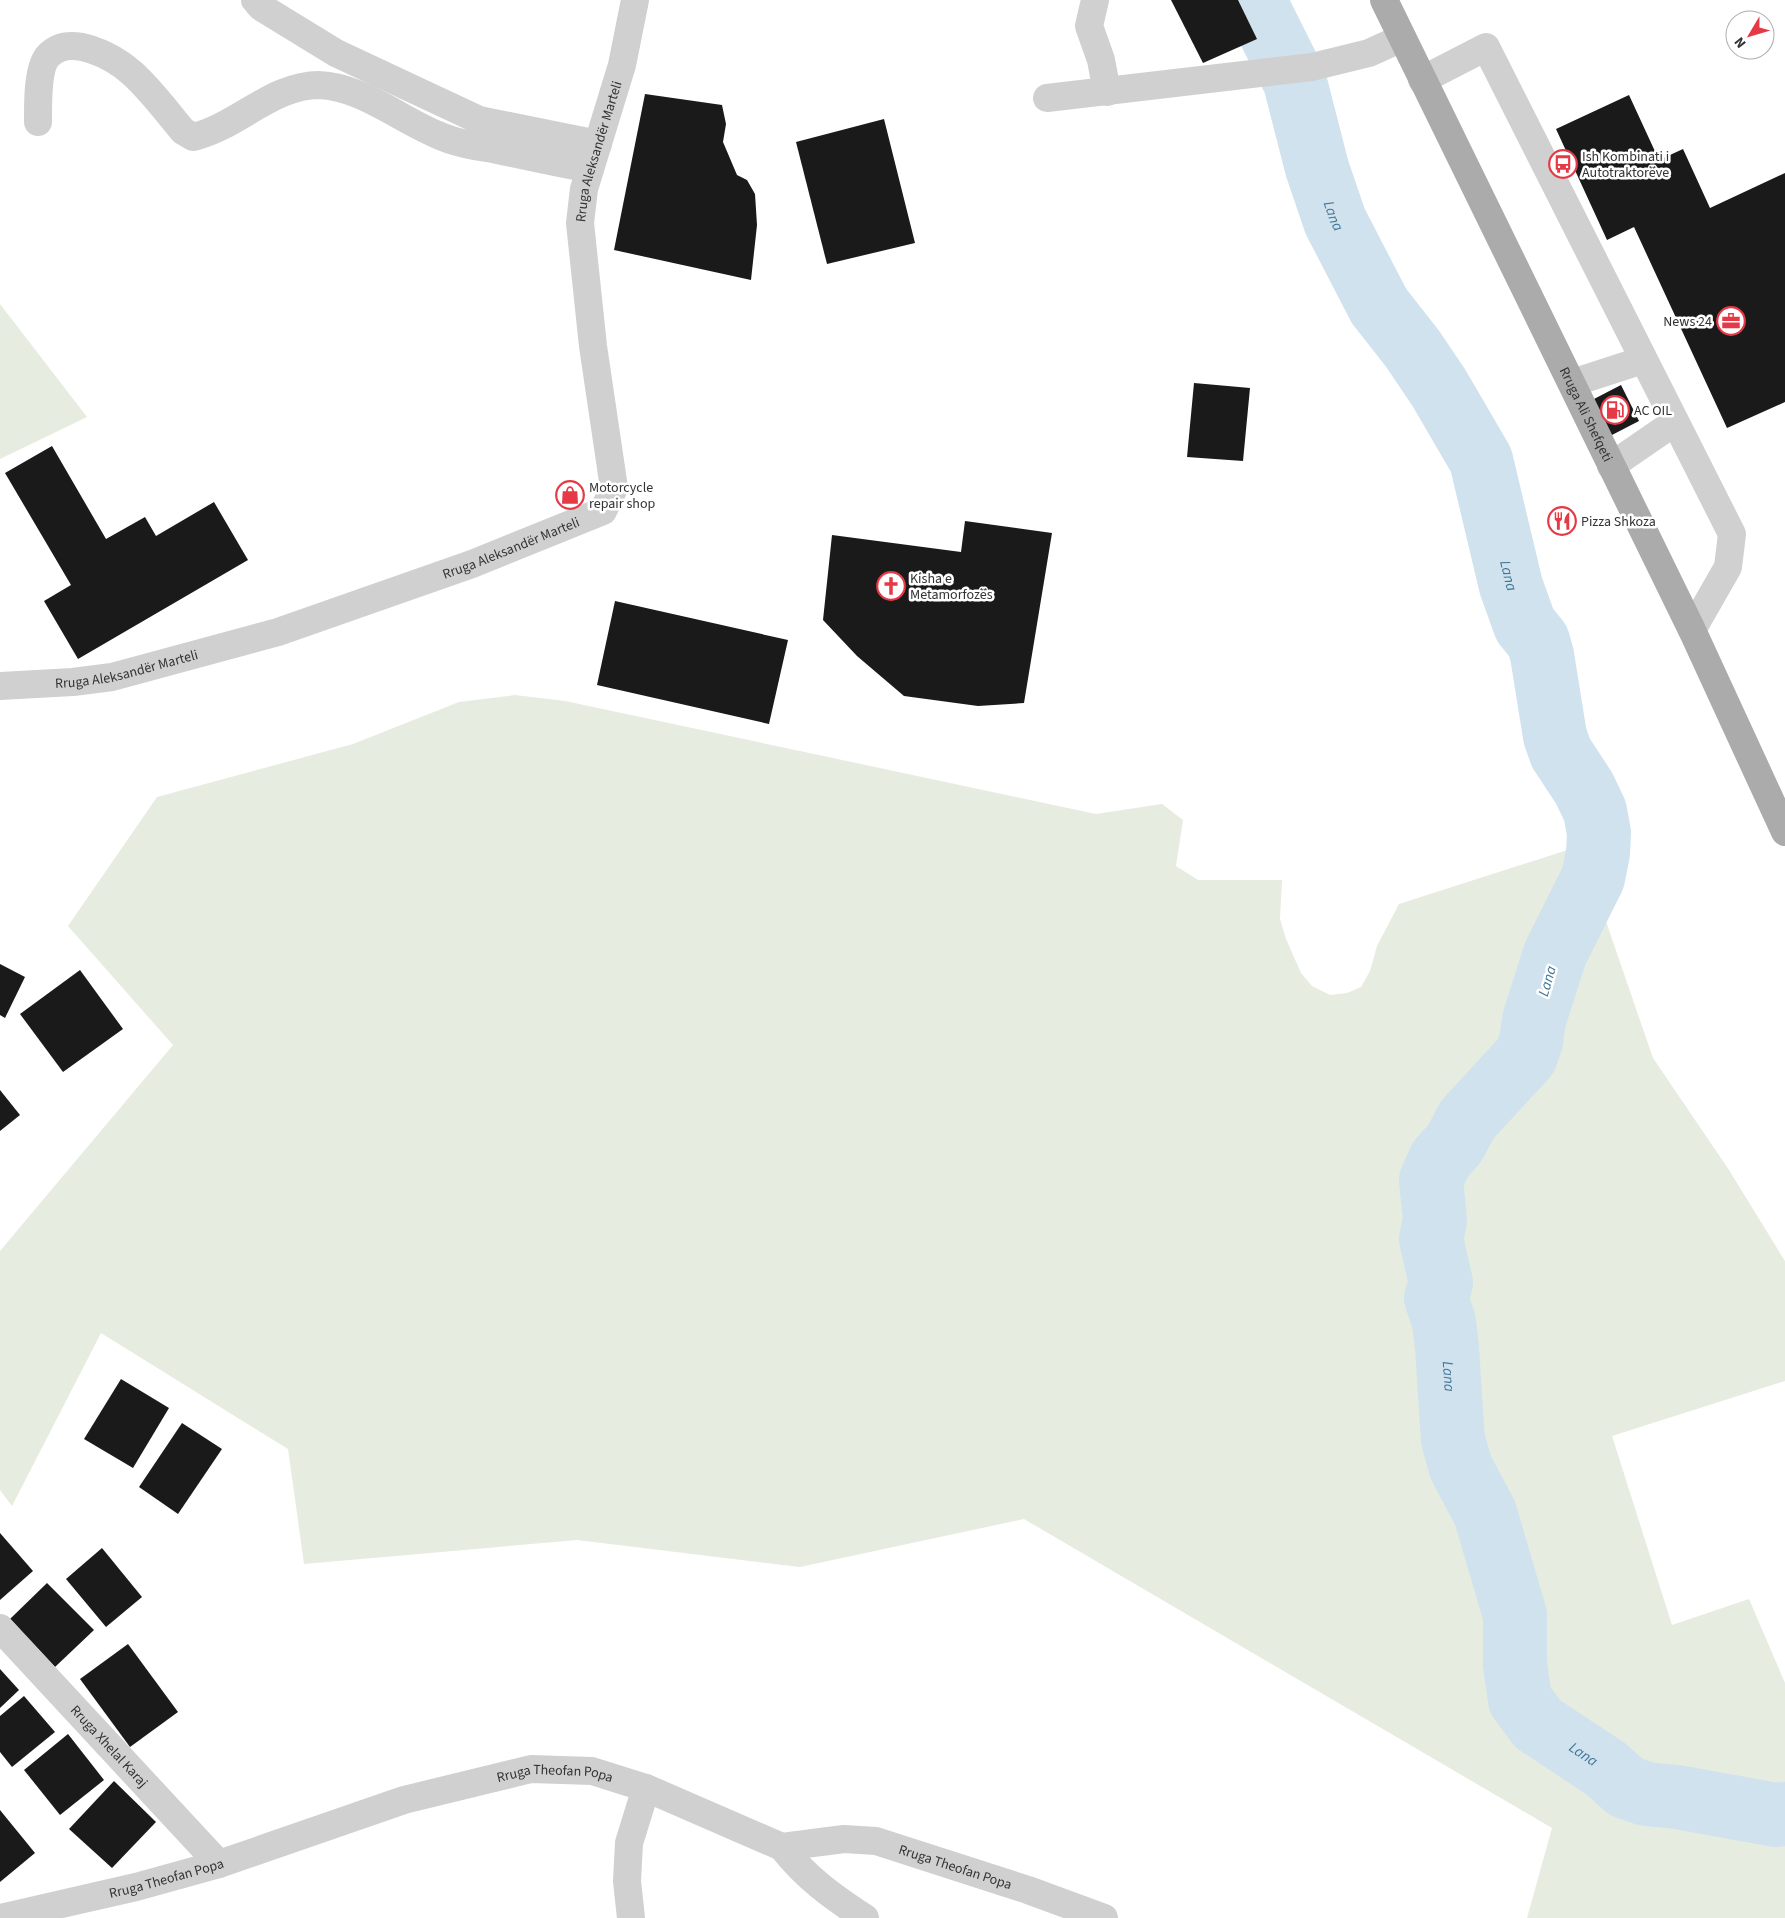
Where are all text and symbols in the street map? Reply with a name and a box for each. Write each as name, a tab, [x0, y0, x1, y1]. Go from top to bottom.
north arrow	[1725, 10, 1775, 60]
text: N	[1730, 33, 1751, 52]
street label: Rruga Aleksandër Marteli	[571, 79, 628, 223]
place label: Ish Kombinati i Autotraktorëve	[1582, 147, 1669, 183]
bus stop icon: Ish Kombinati i Autotraktorëve	[1548, 149, 1578, 179]
water label: Lana	[1318, 198, 1348, 235]
office icon: News 24	[1716, 306, 1746, 336]
place label: News 24	[1663, 312, 1712, 332]
street label: Rruga Ali Shefqeti	[1554, 364, 1617, 465]
fuel station icon: AC OIL	[1600, 395, 1630, 425]
place label: AC OIL	[1634, 401, 1672, 421]
place label: Motorcycle repair shop	[589, 478, 655, 514]
shop icon: Motorcycle repair shop	[555, 480, 585, 510]
restaurant icon: Pizza Shkoza	[1547, 506, 1577, 536]
place label: Pizza Shkoza	[1581, 512, 1656, 532]
street label: Rruga Aleksandër Marteli	[440, 513, 583, 585]
water label: Lana	[1494, 558, 1522, 594]
place label: Kisha e Metamorfozës	[910, 569, 993, 605]
church icon: Kisha e Metamorfozës	[876, 571, 906, 601]
street label: Rruga Aleksandër Marteli	[54, 645, 200, 694]
water label: Lana	[1533, 963, 1562, 999]
water label: Lana	[1437, 1360, 1460, 1392]
street label: Rruga Xhelal Karaj	[65, 1701, 152, 1792]
water label: Lana	[1565, 1737, 1602, 1772]
street label: Rruga Theofan Popa	[495, 1760, 616, 1788]
street label: Rruga Theofan Popa	[896, 1840, 1014, 1895]
street label: Rruga Theofan Popa	[107, 1854, 227, 1904]

